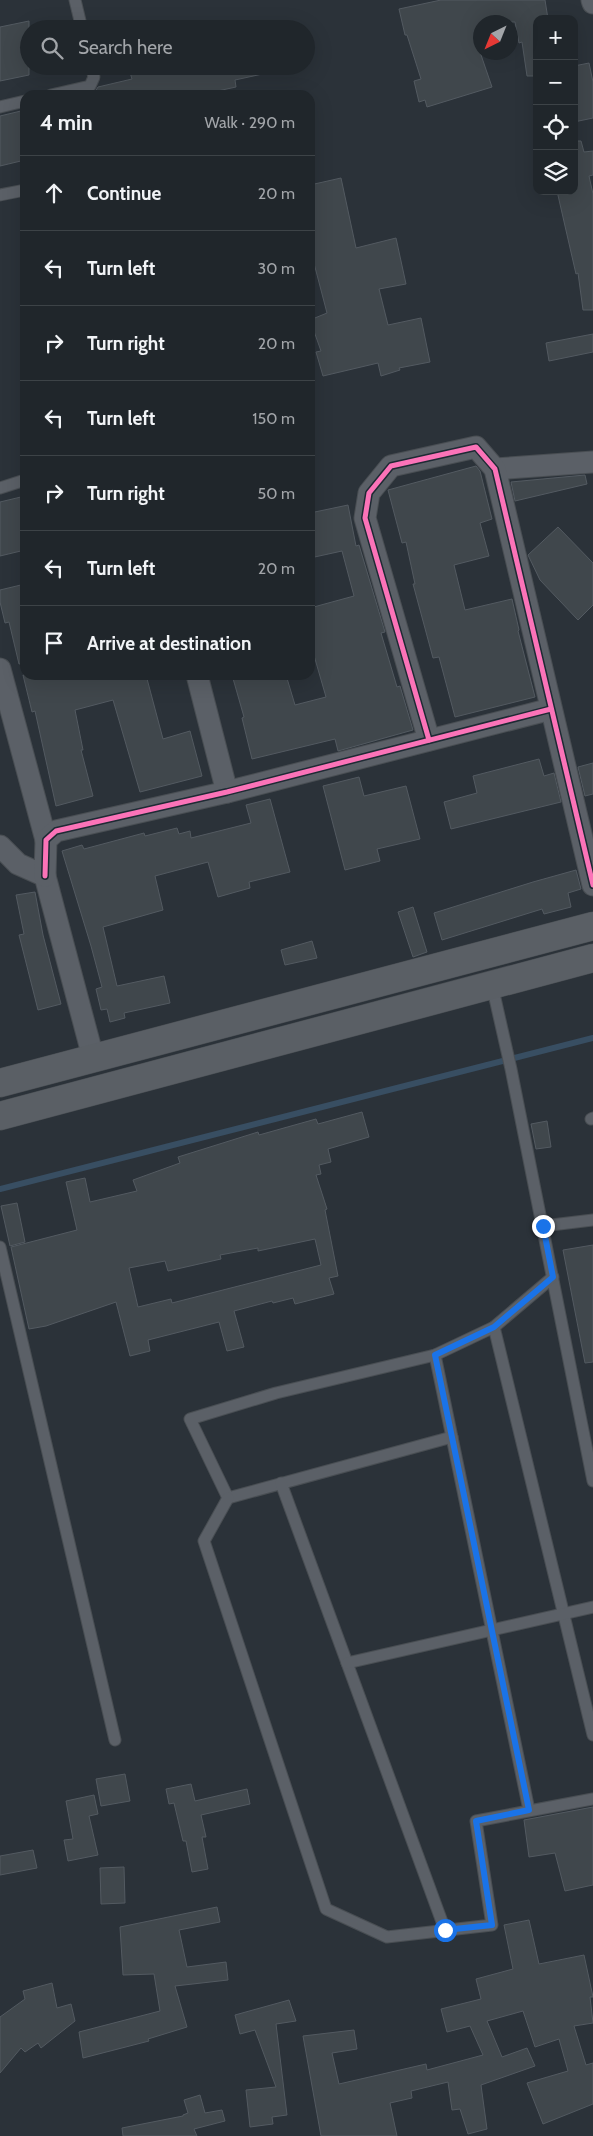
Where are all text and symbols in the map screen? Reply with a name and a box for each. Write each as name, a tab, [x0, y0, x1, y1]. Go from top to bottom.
north arrow	[473, 15, 518, 60]
map controls	[533, 15, 578, 195]
button: +	[533, 15, 578, 60]
search box	[20, 20, 315, 75]
icon: search	[38, 34, 66, 62]
text: Search here	[78, 36, 172, 59]
button: −	[533, 60, 578, 105]
button: locate	[533, 105, 578, 150]
text: 4 min	[40, 110, 93, 135]
text: Walk · 290 m	[205, 113, 295, 132]
button: layers	[533, 150, 578, 195]
icon: ahead	[40, 179, 68, 207]
text: Continue	[87, 182, 161, 205]
text: 20 m	[258, 184, 295, 203]
icon: left	[40, 254, 68, 282]
text: Turn left	[87, 257, 155, 280]
text: 30 m	[258, 259, 295, 278]
icon: right	[40, 329, 68, 357]
text: Turn right	[87, 332, 165, 355]
text: 20 m	[258, 334, 295, 353]
icon: left	[40, 404, 68, 432]
text: Turn left	[87, 407, 155, 430]
text: 150 m	[252, 409, 295, 428]
icon: right	[40, 479, 68, 507]
text: Turn right	[87, 482, 165, 505]
text: 50 m	[258, 484, 295, 503]
icon: left	[40, 554, 68, 582]
text: Turn left	[87, 557, 155, 580]
text: 20 m	[258, 559, 295, 578]
icon: arrive	[40, 629, 68, 657]
text: Arrive at destination	[87, 632, 251, 655]
route end	[532, 1215, 555, 1238]
route start	[434, 1919, 457, 1942]

